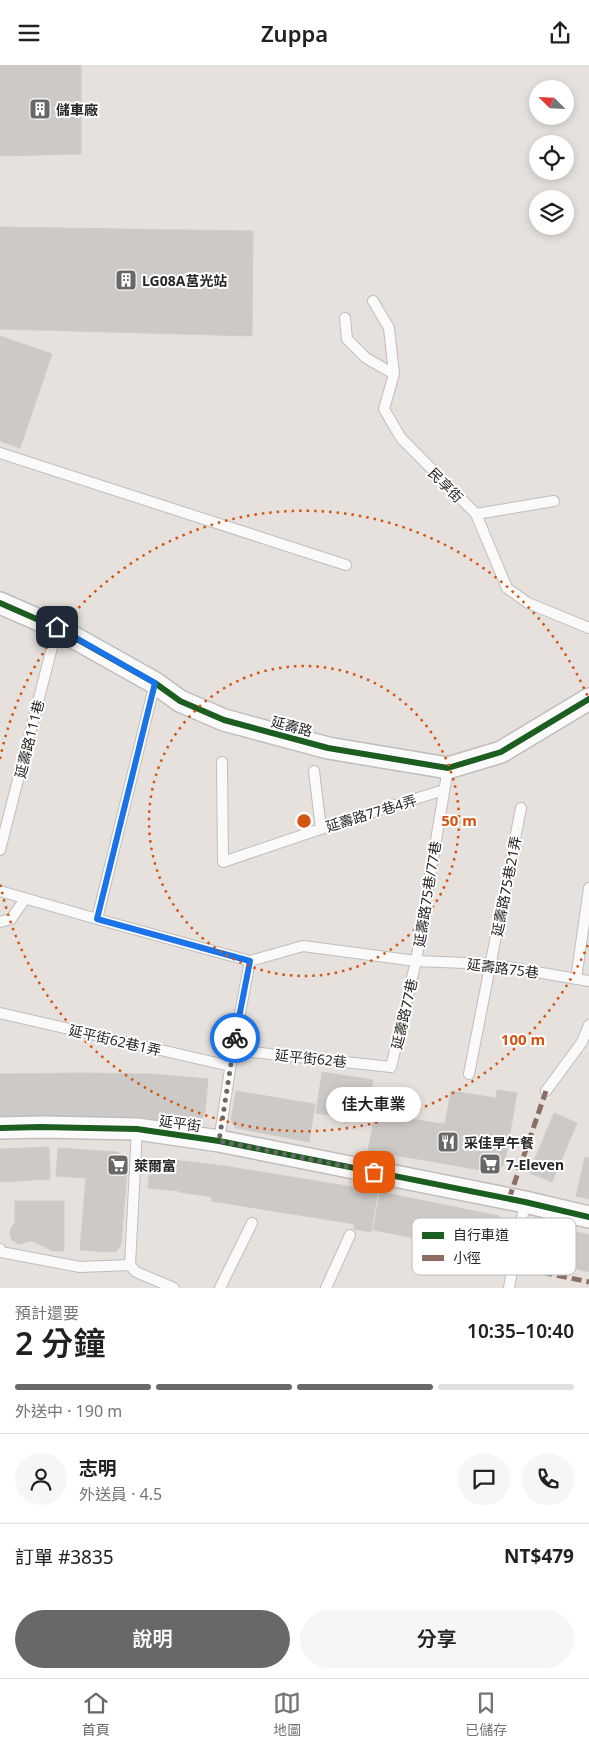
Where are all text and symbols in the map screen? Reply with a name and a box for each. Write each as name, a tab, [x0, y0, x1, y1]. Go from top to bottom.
text: Zuppa	[261, 18, 328, 48]
icon: menu	[15, 19, 43, 47]
icon: share	[546, 19, 574, 47]
north arrow	[529, 80, 574, 125]
map controls	[529, 80, 574, 235]
building icon: 儲車廠	[28, 97, 52, 121]
place label: 儲車廠	[56, 100, 98, 119]
button: locate	[529, 135, 574, 180]
button: layers	[529, 190, 574, 235]
building icon: LG08A莒光站	[114, 268, 138, 292]
place label: LG08A莒光站	[142, 271, 227, 290]
street label: 民享街	[424, 463, 468, 507]
pin	[36, 606, 78, 648]
icon: home	[43, 613, 71, 641]
street label: 延壽路111巷	[10, 698, 48, 780]
street label: 延壽路	[269, 711, 315, 741]
street label: 延壽路77巷4弄	[323, 790, 419, 836]
text: 50 m	[441, 810, 477, 830]
centre of rings	[295, 812, 313, 830]
street label: 延壽路75巷21弄	[487, 834, 525, 938]
street label: 延壽路75巷/77巷	[409, 840, 445, 948]
street label: 延壽路75巷	[466, 954, 540, 982]
street label: 延壽路77巷	[387, 977, 421, 1051]
courier	[210, 1013, 260, 1063]
street label: 延平街62巷1弄	[67, 1020, 163, 1060]
icon: bike	[221, 1024, 249, 1052]
text: 100 m	[501, 1029, 545, 1049]
street label: 延平街62巷	[274, 1045, 348, 1071]
callout: 佳大車業	[326, 1087, 422, 1122]
text: 佳大車業	[341, 1093, 406, 1115]
street label: 延平街	[158, 1111, 202, 1135]
restaurant icon: 采佳早午餐	[436, 1130, 460, 1154]
place label: 采佳早午餐	[464, 1133, 534, 1152]
pin	[353, 1151, 395, 1193]
supermarket icon: 7-Eleven	[478, 1152, 502, 1176]
supermarket icon: 萊爾富	[106, 1153, 130, 1177]
place label: 7-Eleven	[506, 1155, 564, 1174]
place label: 萊爾富	[134, 1156, 176, 1175]
icon: bag	[360, 1158, 388, 1186]
legend	[412, 1218, 576, 1275]
text: 自行車道	[453, 1225, 509, 1244]
text: 小徑	[453, 1248, 481, 1267]
text: 預計還要	[15, 1302, 79, 1324]
text: 10:35–10:40	[467, 1318, 574, 1344]
text: 2 分鐘	[15, 1321, 106, 1364]
text: 外送中 · 190 m	[15, 1400, 122, 1422]
button: person	[15, 1453, 67, 1505]
button: chat	[458, 1453, 510, 1505]
button: phone	[522, 1453, 574, 1505]
text: 志明	[79, 1455, 117, 1481]
text: 外送員 · 4.5	[79, 1483, 162, 1505]
text: NT$479	[504, 1543, 574, 1569]
text: 訂單 #3835	[15, 1544, 114, 1570]
button: 說明	[15, 1610, 290, 1668]
button: 分享	[300, 1610, 574, 1668]
tab: 首頁	[82, 1689, 110, 1739]
tab: 地圖	[273, 1689, 301, 1739]
tab: 已儲存	[465, 1689, 507, 1739]

